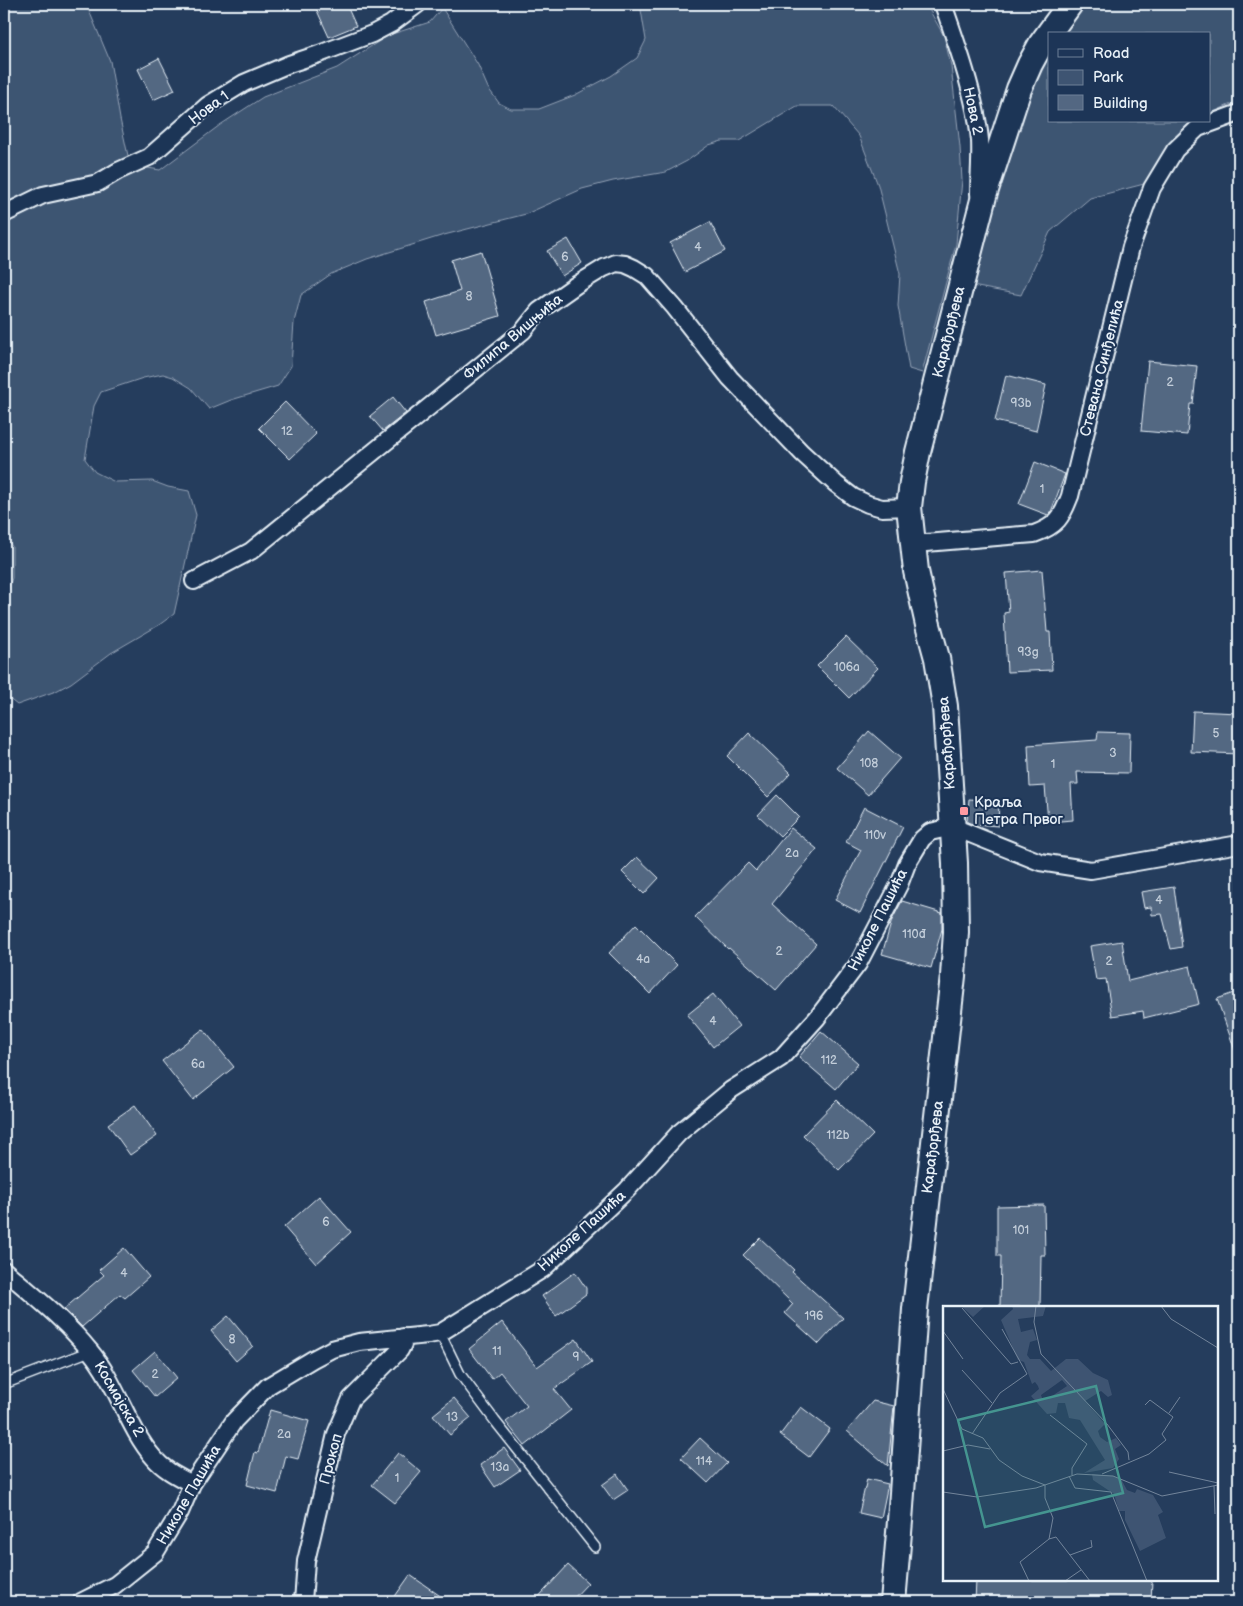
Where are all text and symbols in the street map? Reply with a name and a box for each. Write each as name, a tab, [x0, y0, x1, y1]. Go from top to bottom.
legend	[1048, 32, 1210, 122]
text: Road	[1093, 44, 1129, 63]
text: Park	[1093, 68, 1124, 87]
street label: Нова 2	[959, 85, 987, 137]
street label: Нова 1	[185, 87, 233, 129]
text: Building	[1093, 94, 1148, 113]
house number: 4	[694, 240, 702, 255]
house number: 6	[561, 250, 569, 265]
street label: Карађорђева	[928, 284, 970, 380]
house number: 8	[466, 289, 473, 304]
street label: Филипа Вишњића	[459, 290, 567, 384]
street label: Стевана Синђелића	[1076, 297, 1128, 438]
house number: 2	[1166, 375, 1174, 390]
house number: 93b	[1010, 396, 1032, 411]
house number: 12	[281, 424, 293, 439]
house number: 1	[1040, 482, 1044, 497]
house number: 93g	[1017, 645, 1039, 660]
house number: 106a	[834, 660, 860, 675]
street label: Карађорђева	[934, 696, 960, 790]
house number: 5	[1213, 726, 1220, 741]
house number: 3	[1109, 746, 1117, 761]
house number: 108	[860, 756, 878, 771]
house number: 1	[1051, 757, 1055, 772]
place label: Краља Петра Првог	[974, 793, 1063, 829]
marker: Краља Петра Првог	[958, 805, 970, 817]
house number: 110v	[864, 828, 886, 843]
house number: 2a	[785, 846, 799, 861]
street label: Николе Пашића	[844, 866, 912, 974]
house number: 4	[1155, 893, 1163, 908]
house number: 110đ	[902, 927, 927, 942]
house number: 2	[775, 944, 783, 959]
house number: 4a	[636, 952, 650, 967]
house number: 2	[1105, 954, 1113, 969]
house number: 4	[709, 1014, 717, 1029]
house number: 112	[821, 1053, 837, 1068]
house number: 6a	[191, 1057, 205, 1072]
street label: Карађорђева	[918, 1099, 948, 1195]
house number: 112b	[826, 1128, 850, 1143]
street label: Николе Пашића	[534, 1186, 630, 1276]
house number: 6	[322, 1215, 330, 1230]
house number: 101	[1013, 1223, 1029, 1238]
house number: 4	[120, 1266, 128, 1281]
inset map	[943, 1306, 1218, 1581]
house number: 196	[805, 1309, 823, 1324]
house number: 8	[229, 1332, 236, 1347]
house number: 11	[492, 1344, 502, 1359]
house number: 9	[573, 1350, 580, 1365]
street label: Космајска 2	[90, 1358, 148, 1440]
house number: 2	[151, 1367, 159, 1382]
house number: 13	[446, 1410, 458, 1425]
house number: 2a	[277, 1427, 291, 1442]
street label: Прокоп	[315, 1432, 347, 1486]
street label: Николе Пашића	[153, 1442, 225, 1548]
house number: 114	[696, 1454, 713, 1469]
house number: 13a	[491, 1460, 510, 1475]
house number: 1	[395, 1471, 399, 1486]

